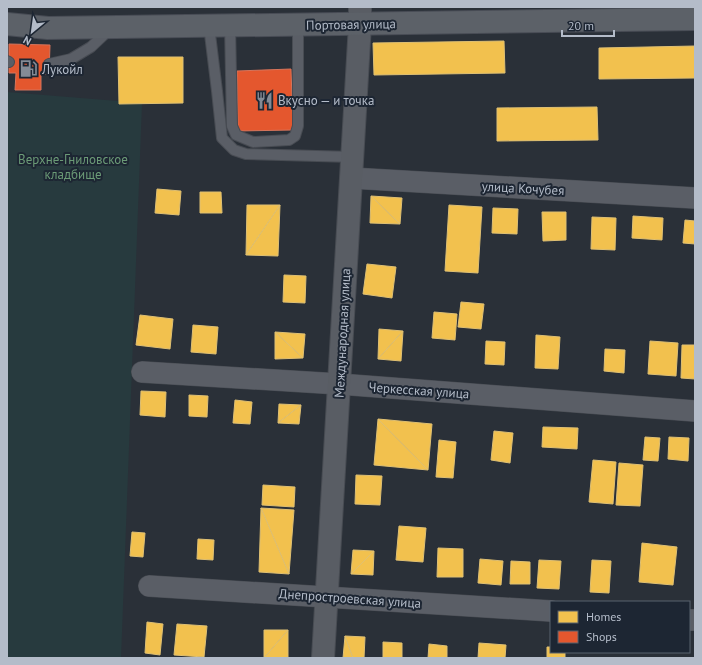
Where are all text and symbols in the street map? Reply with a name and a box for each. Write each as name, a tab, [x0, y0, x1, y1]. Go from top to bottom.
north arrow	[12, 12, 52, 52]
scale bar	[562, 12, 614, 38]
street label: Портовая улица	[306, 15, 396, 34]
text: 20 m	[568, 18, 594, 33]
text: N	[21, 33, 34, 49]
fuel station icon: Лукойл	[19, 59, 39, 79]
place label: Лукойл	[41, 61, 83, 78]
restaurant icon: Вкусно — и точка	[255, 90, 275, 110]
place label: Вкусно — и точка	[278, 92, 374, 109]
park label: Верхне-Гниловское кладбище	[18, 151, 128, 183]
street label: улица Кочубея	[481, 178, 565, 199]
street label: Международная улица	[331, 268, 354, 398]
street label: Черкесская улица	[368, 379, 470, 402]
street label: Днепростроевская улица	[278, 585, 422, 612]
legend	[550, 601, 690, 653]
text: Homes	[586, 609, 621, 624]
text: Shops	[586, 629, 617, 644]

